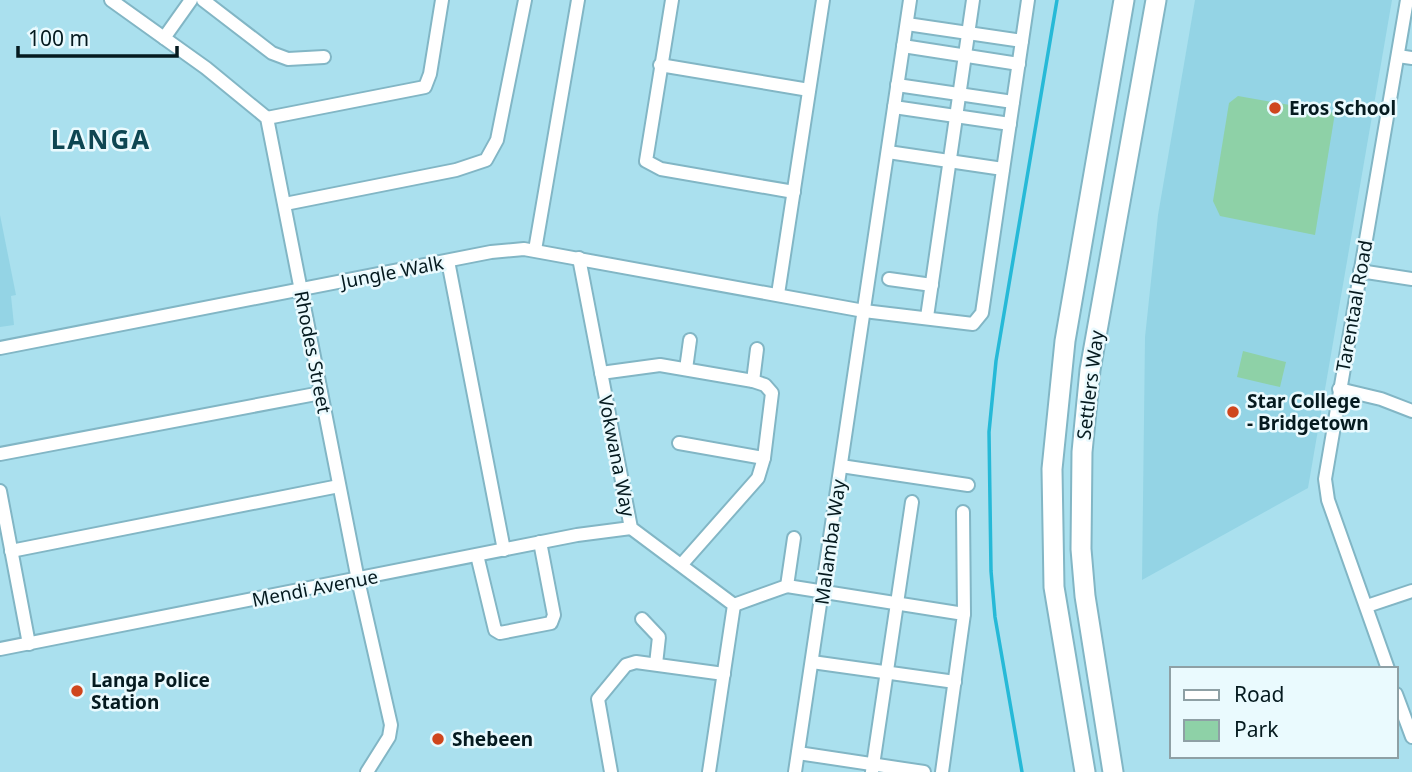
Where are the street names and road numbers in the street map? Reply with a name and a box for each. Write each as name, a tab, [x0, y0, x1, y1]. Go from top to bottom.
street label: Tarentaal Road	[1330, 238, 1378, 374]
street label: Jungle Walk	[337, 249, 445, 295]
street label: Rhodes Street	[288, 288, 338, 416]
street label: Settlers Way	[1070, 329, 1110, 441]
street label: Vokwana Way	[592, 393, 642, 519]
street label: Malamba Way	[808, 477, 852, 606]
street label: Mendi Avenue	[250, 563, 380, 613]

